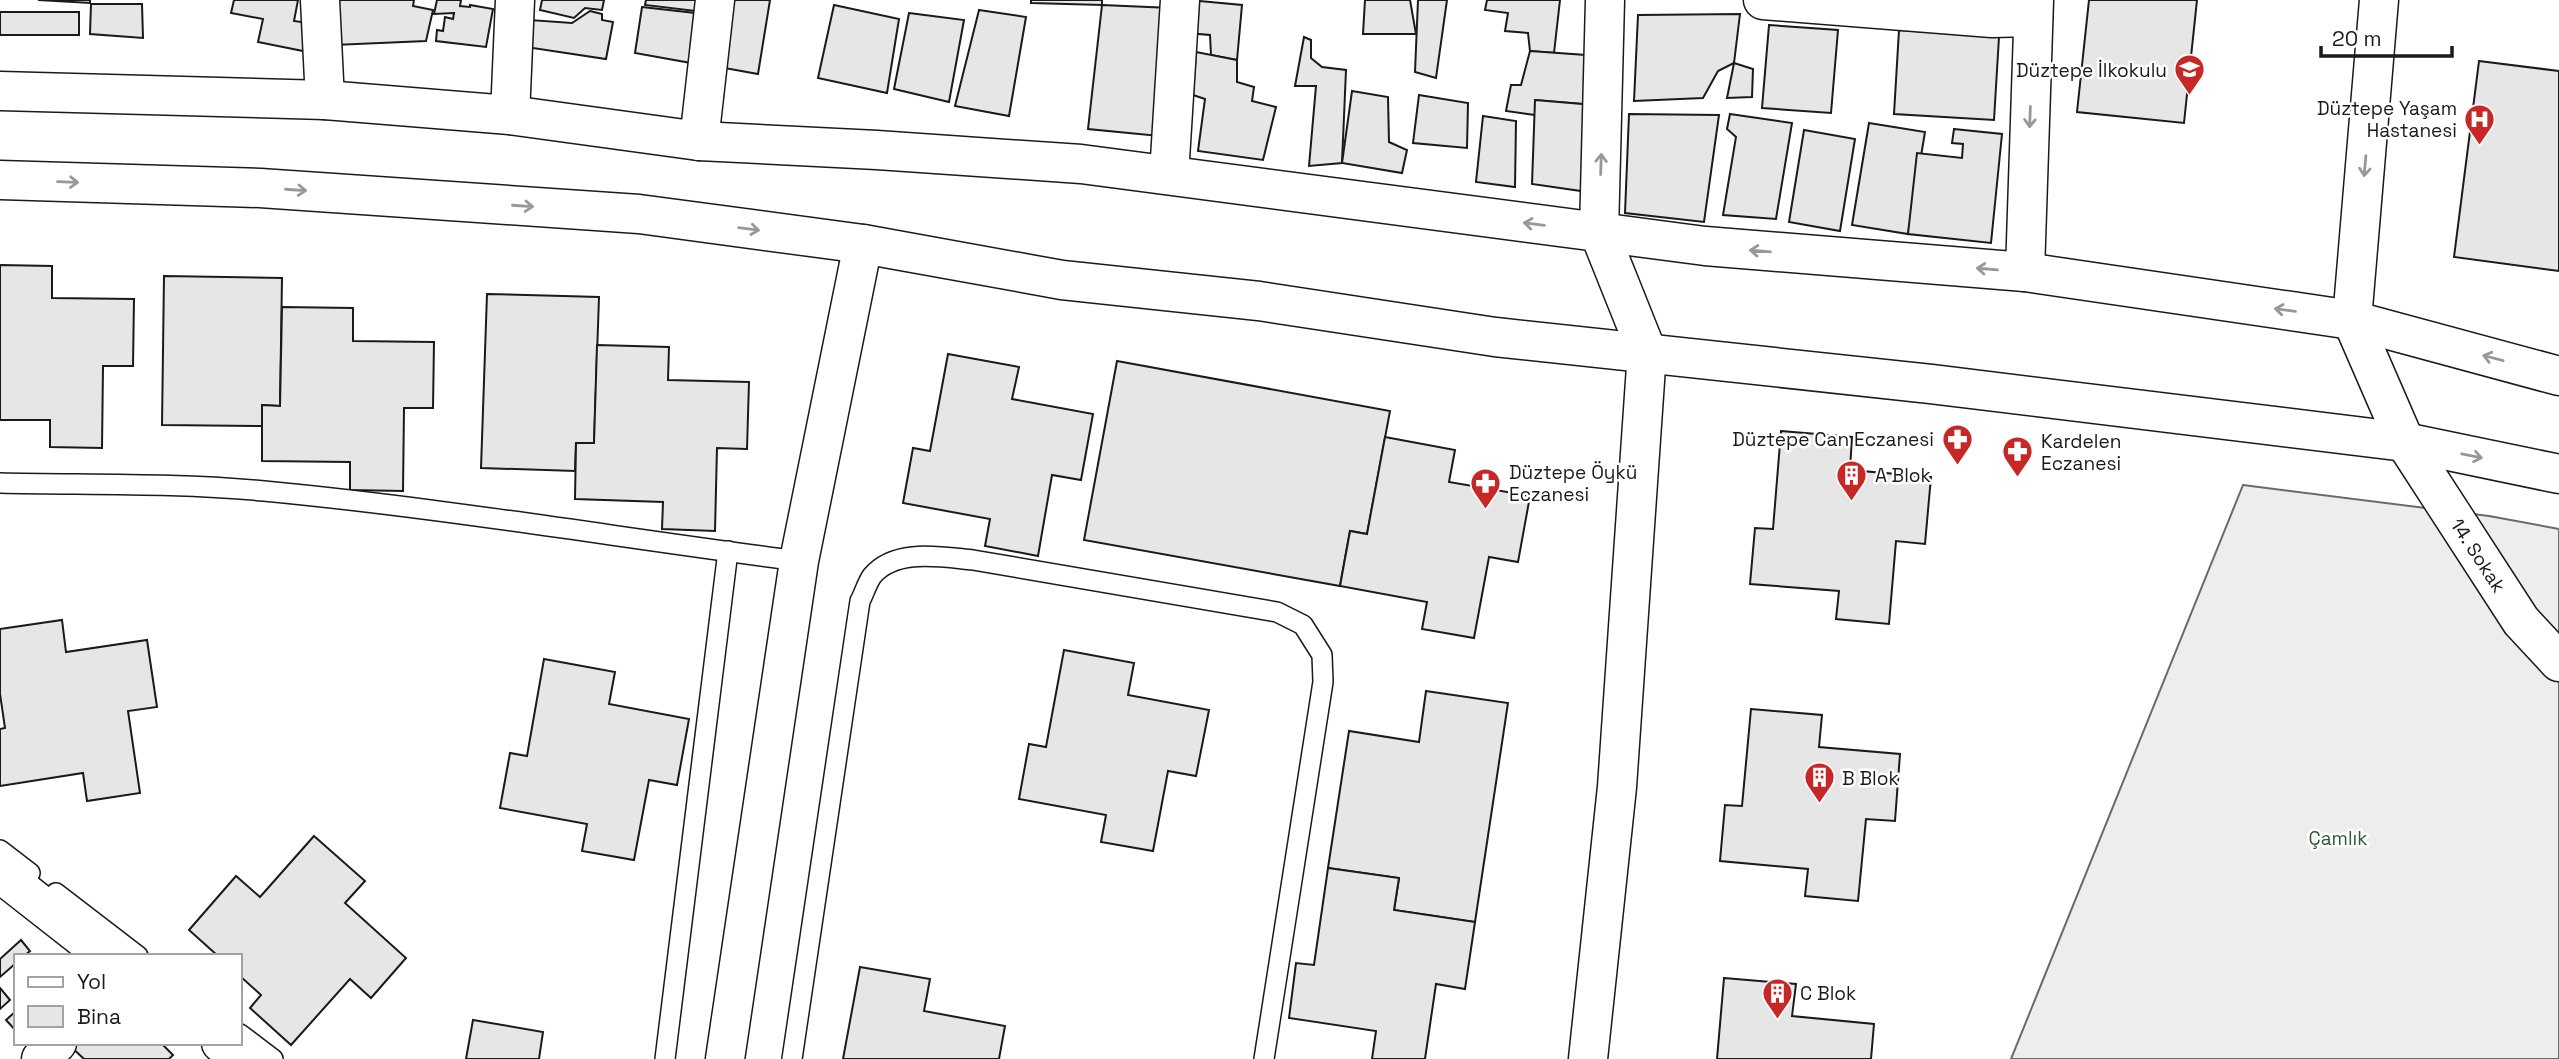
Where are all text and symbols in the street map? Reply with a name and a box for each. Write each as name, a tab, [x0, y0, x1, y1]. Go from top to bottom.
scale bar	[2321, 14, 2452, 58]
text: 20 m	[2332, 25, 2382, 52]
school or university icon: Düztepe İlkokulu	[2173, 53, 2207, 97]
place label: Düztepe İlkokulu	[2016, 58, 2167, 83]
place label: Düztepe Yaşam Hastanesi	[2317, 96, 2457, 143]
hospital icon: Düztepe Yaşam Hastanesi	[2463, 102, 2497, 146]
one-way arrow	[2024, 105, 2037, 128]
one-way arrow	[1594, 153, 1607, 176]
one-way arrow	[2358, 154, 2371, 176]
one-way arrow	[56, 176, 79, 189]
one-way arrow	[284, 184, 306, 197]
one-way arrow	[511, 200, 533, 213]
one-way arrow	[1523, 217, 1546, 230]
one-way arrow	[737, 222, 760, 235]
one-way arrow	[1749, 244, 1772, 257]
one-way arrow	[1976, 262, 1999, 275]
one-way arrow	[2274, 304, 2297, 317]
one-way arrow	[2482, 351, 2505, 364]
pharmacy icon: Düztepe Can Eczanesi	[1940, 422, 1974, 466]
place label: Düztepe Can Eczanesi	[1732, 427, 1934, 452]
place label: Kardelen Eczanesi	[2041, 429, 2121, 476]
pharmacy icon: Kardelen Eczanesi	[2001, 435, 2035, 479]
one-way arrow	[2460, 449, 2483, 463]
building icon: A Blok	[1835, 458, 1869, 502]
place label: Düztepe Öykü Eczanesi	[1509, 460, 1637, 507]
place label: A Blok	[1875, 463, 1931, 488]
pharmacy icon: Düztepe Öykü Eczanesi	[1469, 466, 1503, 510]
street label: 14. Sokak	[2445, 513, 2512, 597]
building icon: B Blok	[1802, 761, 1836, 805]
place label: B Blok	[1842, 766, 1899, 791]
park label: Çamlık	[2309, 826, 2368, 851]
legend	[14, 954, 242, 1045]
text: Yol	[77, 968, 106, 995]
building icon: C Blok	[1760, 976, 1794, 1020]
place label: C Blok	[1800, 981, 1856, 1006]
text: Bina	[77, 1003, 121, 1030]

